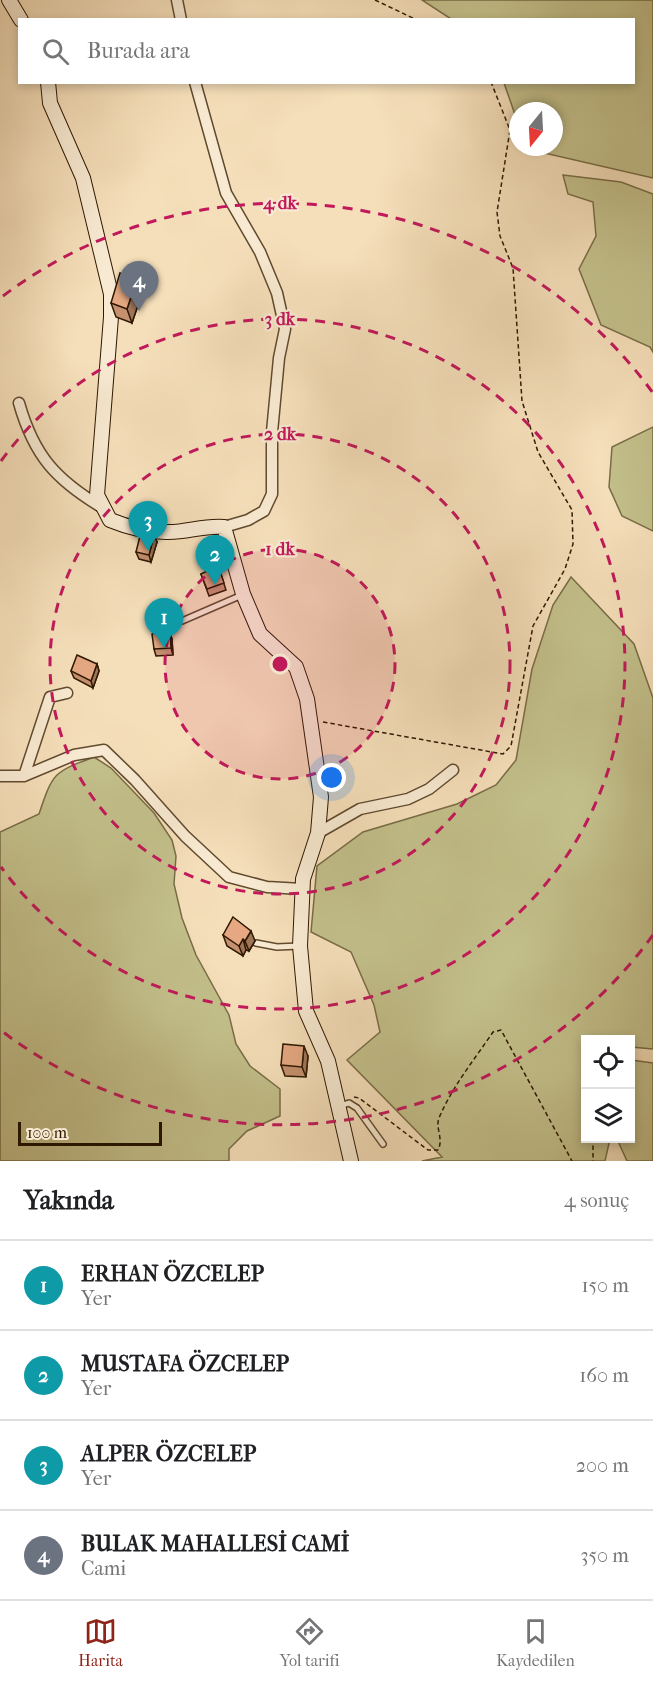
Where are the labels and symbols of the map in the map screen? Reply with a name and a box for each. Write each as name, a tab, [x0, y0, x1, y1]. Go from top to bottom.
north arrow	[509, 102, 563, 156]
text: 4 dk	[262, 193, 298, 214]
pin: 4	[120, 262, 158, 311]
text: 3 dk	[265, 309, 296, 330]
text: 2 dk	[264, 424, 297, 445]
pin: 3	[128, 502, 168, 551]
pin: 2	[196, 536, 234, 585]
text: 1 dk	[265, 539, 295, 560]
pin: 1	[144, 598, 184, 648]
centre of rings	[270, 654, 290, 674]
your location	[317, 763, 346, 792]
scale bar	[18, 1119, 162, 1146]

